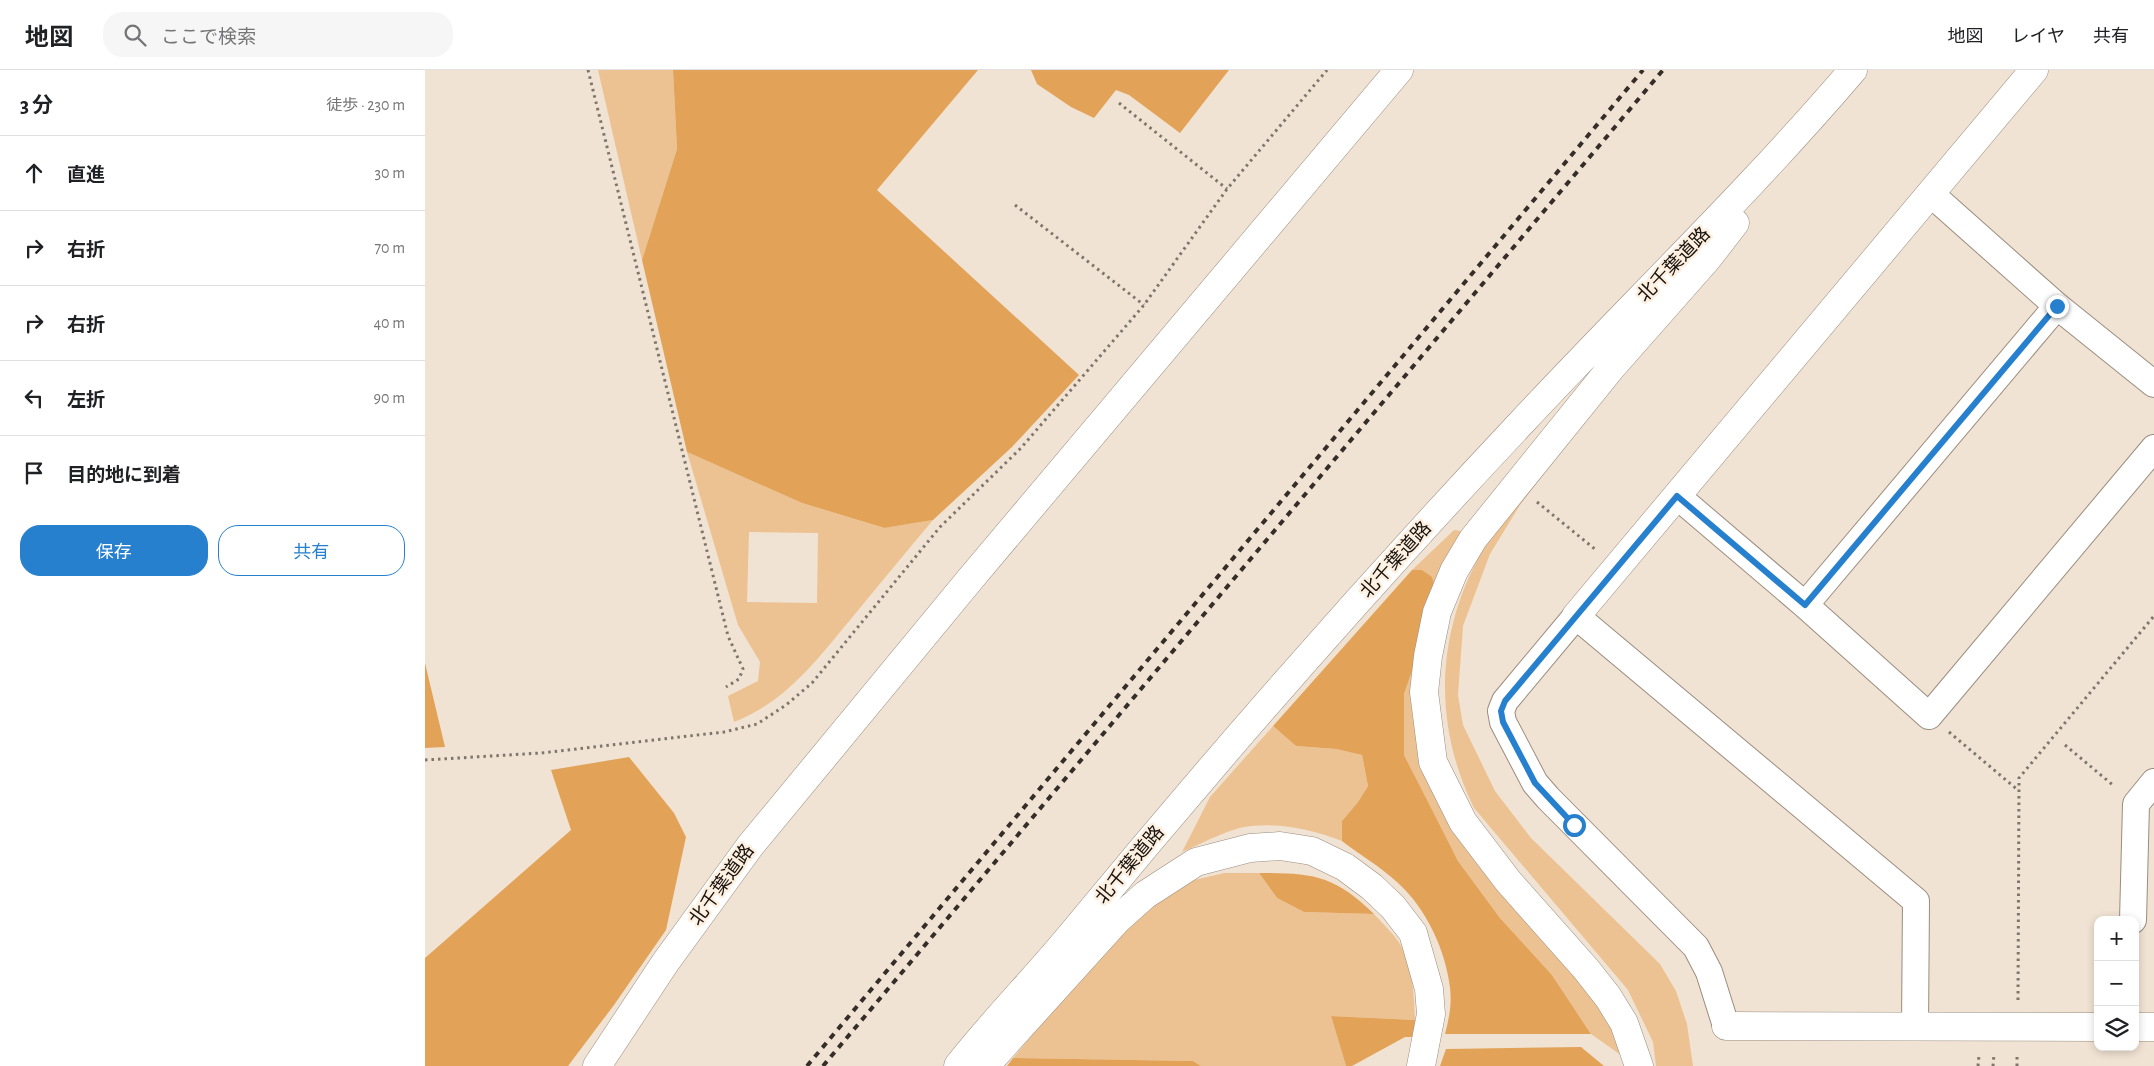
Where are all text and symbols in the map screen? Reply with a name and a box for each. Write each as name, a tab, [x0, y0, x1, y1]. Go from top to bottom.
search box	[103, 12, 453, 57]
icon: search	[121, 21, 149, 49]
text: 地図	[25, 26, 73, 50]
text: ここで検索	[161, 28, 256, 47]
text: 地図	[1948, 28, 1984, 46]
text: レイヤ	[2012, 28, 2065, 46]
text: 共有	[2093, 28, 2129, 46]
text: 3 分	[20, 95, 53, 116]
text: 徒歩 · 230 m	[326, 97, 405, 113]
icon: ahead	[20, 159, 48, 187]
text: 30 m	[375, 165, 405, 181]
text: 直進	[67, 166, 105, 185]
street label: 北千葉道路	[1633, 223, 1714, 306]
icon: right	[20, 234, 48, 262]
text: 70 m	[374, 240, 405, 256]
text: 右折	[67, 241, 105, 260]
route end	[2046, 295, 2069, 318]
icon: right	[20, 309, 48, 337]
text: 40 m	[373, 315, 405, 331]
text: 右折	[67, 316, 105, 335]
icon: left	[20, 384, 48, 412]
text: 90 m	[374, 390, 405, 406]
text: 左折	[67, 391, 105, 410]
icon: arrive	[20, 459, 48, 487]
text: 目的地に到着	[67, 466, 181, 485]
street label: 北千葉道路	[1356, 517, 1435, 602]
button: 保存	[20, 525, 208, 576]
button: 共有	[218, 525, 405, 576]
route start	[1563, 814, 1586, 837]
street label: 北千葉道路	[1091, 821, 1168, 907]
street label: 北千葉道路	[685, 840, 758, 929]
map controls	[2094, 916, 2139, 1051]
button: +	[2094, 916, 2139, 961]
button: −	[2094, 961, 2139, 1006]
button: layers	[2094, 1006, 2139, 1051]

